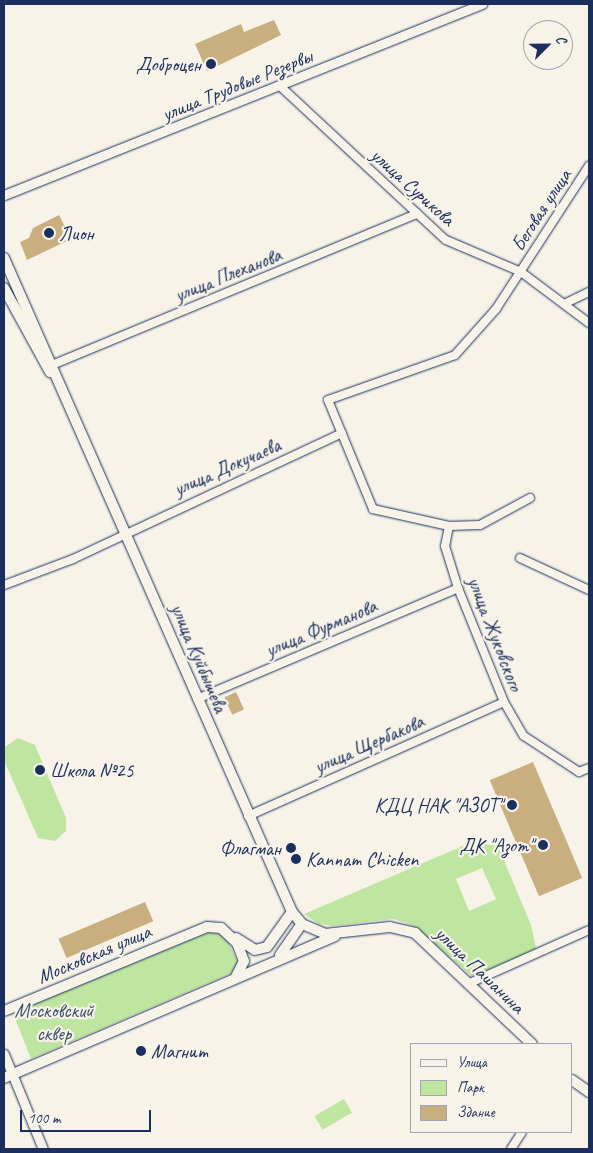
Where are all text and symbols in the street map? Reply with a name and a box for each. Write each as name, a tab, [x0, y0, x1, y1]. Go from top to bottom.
north arrow	[523, 20, 573, 70]
text: С	[552, 33, 571, 46]
street label: улица Трудовые Резервы	[159, 44, 315, 126]
place label: Доброцен	[136, 52, 201, 76]
marker: Доброцен	[205, 58, 217, 70]
street label: улица Сурикова	[366, 143, 460, 231]
street label: Беговая улица	[505, 164, 577, 256]
place label: Лион	[59, 221, 94, 245]
marker: Лион	[43, 227, 55, 239]
street label: улица Плеханова	[171, 243, 285, 307]
street label: улица Докучаева	[170, 433, 284, 501]
street label: улица Жуковского	[462, 573, 528, 695]
street label: улица Фурманова	[261, 594, 381, 662]
street label: улица Куйбышева	[165, 600, 233, 716]
street label: улица Щербакова	[311, 709, 427, 779]
place label: Школа №25	[50, 758, 133, 782]
marker: Школа №25	[34, 764, 46, 776]
place label: КДЦ НАК "АЗОТ"	[375, 793, 502, 817]
marker: КДЦ НАК "АЗОТ"	[506, 799, 518, 811]
place label: ДК "Азот"	[460, 833, 533, 857]
place label: Флагман	[220, 836, 281, 860]
marker: ДК "Азот"	[537, 839, 549, 851]
marker: Флагман	[285, 842, 297, 854]
place label: Kannam Chicken	[306, 847, 418, 871]
marker: Kannam Chicken	[290, 853, 302, 865]
street label: Московская улица	[33, 919, 155, 989]
street label: улица Пашанина	[430, 921, 530, 1019]
park label: Московский сквер	[15, 999, 93, 1046]
place label: Магнит	[151, 1039, 208, 1063]
legend	[410, 1043, 573, 1133]
marker: Магнит	[135, 1045, 147, 1057]
text: Улица	[457, 1053, 487, 1072]
text: Парк	[457, 1078, 484, 1097]
scale bar	[22, 1100, 154, 1132]
text: Здание	[457, 1103, 495, 1122]
text: 100 m	[28, 1109, 60, 1128]

